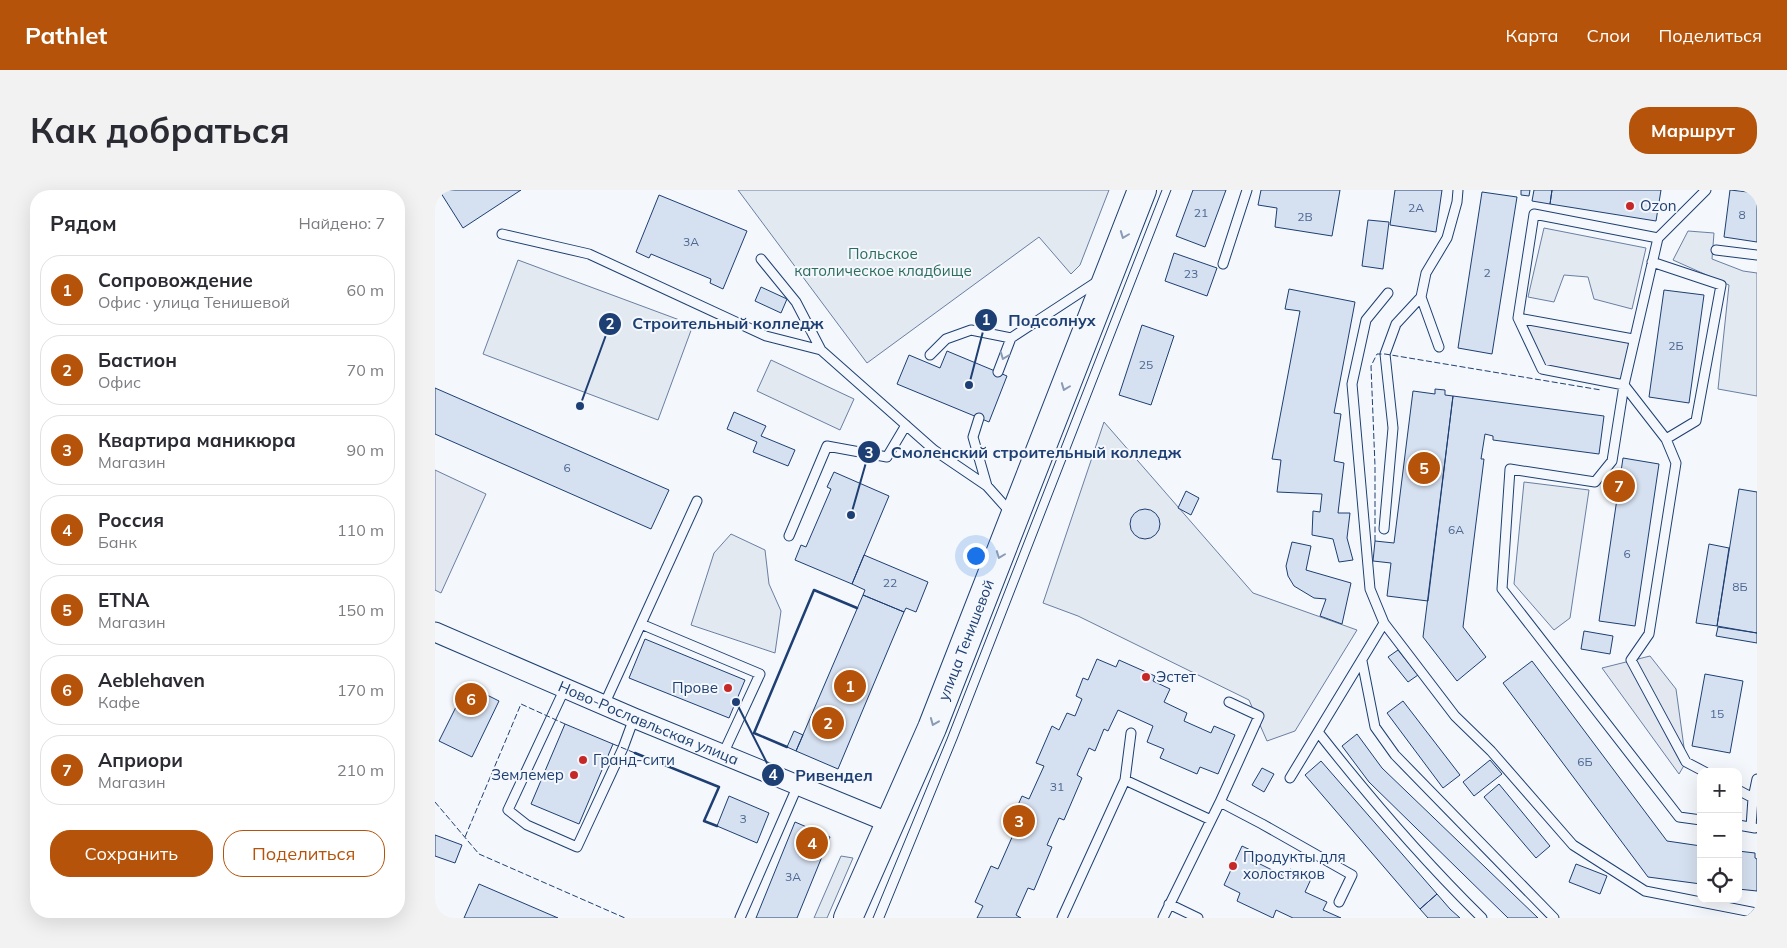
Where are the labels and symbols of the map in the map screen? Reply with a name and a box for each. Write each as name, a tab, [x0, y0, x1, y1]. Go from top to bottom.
place label: Ozon	[1640, 196, 1677, 215]
house number: 2А	[1408, 200, 1424, 215]
marker: Ozon	[1624, 200, 1636, 212]
house number: 21	[1194, 205, 1208, 220]
house number: 8	[1738, 207, 1746, 222]
house number: 2В	[1297, 209, 1313, 224]
one-way arrow	[1120, 231, 1130, 239]
house number: 3А	[683, 234, 699, 249]
park label: Польское католическое кладбище	[794, 244, 972, 280]
house number: 2	[1483, 265, 1491, 280]
house number: 23	[1184, 266, 1198, 281]
callout: Подсолнух	[973, 305, 1106, 336]
callout: Строительный колледж	[597, 308, 834, 339]
text: 1	[981, 310, 991, 329]
text: Подсолнух	[1008, 310, 1097, 330]
text: Строительный колледж	[632, 313, 824, 333]
text: 2	[605, 314, 615, 333]
house number: 2Б	[1668, 338, 1684, 353]
one-way arrow	[1000, 351, 1010, 360]
house number: 25	[1139, 357, 1153, 372]
one-way arrow	[1061, 382, 1071, 391]
callout: Смоленский строительный колледж	[856, 437, 1192, 468]
text: Смоленский строительный колледж	[891, 442, 1182, 462]
text: 3	[864, 443, 874, 462]
pin: 5	[1408, 449, 1440, 487]
house number: 6	[563, 460, 571, 475]
pin: 7	[1603, 467, 1635, 505]
house number: 6А	[1448, 522, 1464, 537]
your location	[963, 543, 989, 569]
house number: 6	[1623, 546, 1631, 561]
one-way arrow	[996, 550, 1006, 559]
house number: 22	[883, 575, 897, 590]
street label: улица Тенишевой	[934, 577, 998, 703]
house number: 8Б	[1732, 579, 1748, 594]
pin: 1	[834, 667, 866, 705]
place label: Эстет	[1156, 667, 1196, 686]
marker: Эстет	[1140, 671, 1152, 683]
street label: Ново-Рославльская улица	[555, 676, 742, 769]
place label: Прове	[672, 678, 718, 697]
pin: 6	[455, 680, 487, 718]
marker: Прове	[722, 682, 734, 694]
pin: 2	[812, 704, 844, 742]
house number: 15	[1710, 706, 1724, 721]
one-way arrow	[930, 717, 941, 726]
place label: Гранд-сити	[593, 750, 675, 769]
marker: Гранд-сити	[577, 754, 589, 766]
house number: 6Б	[1577, 754, 1593, 769]
callout: Ривендел	[761, 760, 883, 791]
place label: Землемер	[491, 765, 564, 784]
text: 4	[768, 765, 778, 784]
text: Ривендел	[795, 765, 873, 785]
marker: Землемер	[568, 769, 580, 781]
house number: 31	[1050, 779, 1064, 794]
pin: 3	[1003, 802, 1035, 840]
house number: 3	[739, 811, 747, 826]
pin: 4	[796, 824, 828, 862]
place label: Продукты для холостяков	[1243, 847, 1346, 883]
marker: Продукты для холостяков	[1227, 860, 1239, 872]
house number: 3А	[785, 869, 801, 884]

